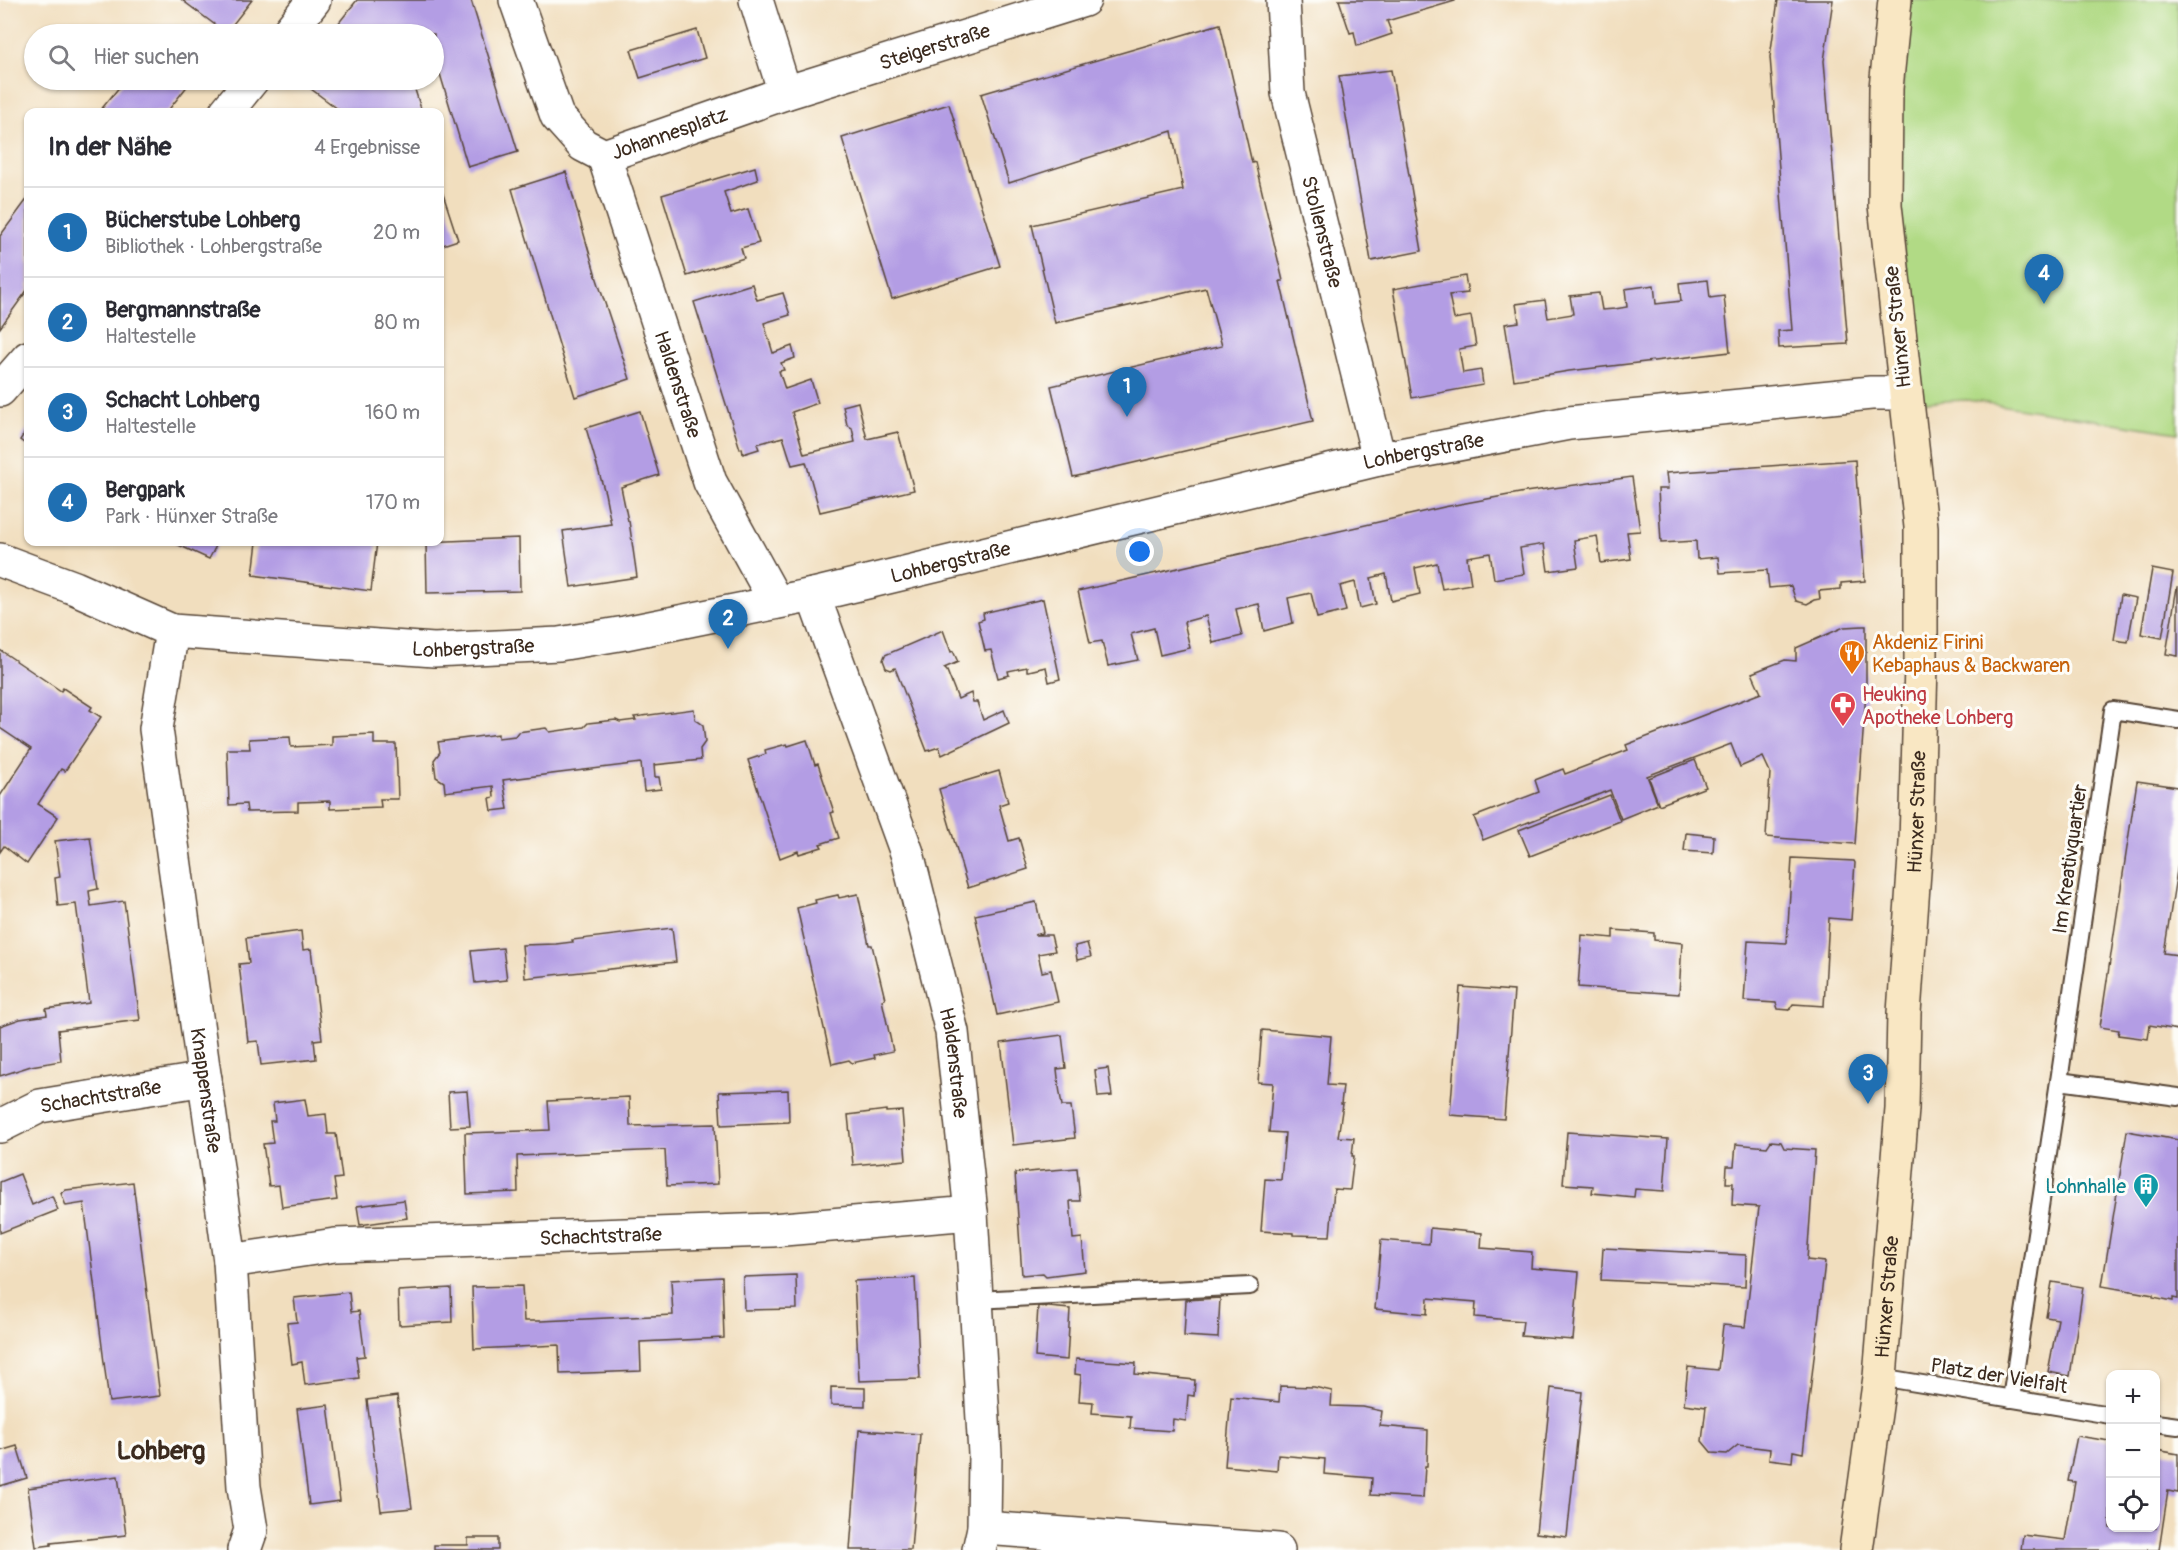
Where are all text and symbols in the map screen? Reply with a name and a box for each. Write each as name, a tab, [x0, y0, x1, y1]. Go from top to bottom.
street label: Steigerstraße	[876, 17, 993, 75]
search box	[24, 24, 444, 90]
icon: search	[45, 41, 78, 74]
text: Hier suchen	[93, 43, 199, 71]
street label: Johannesplatz	[608, 101, 731, 165]
text: In der Nähe	[48, 131, 171, 163]
text: 4 Ergebnisse	[314, 135, 420, 160]
street label: Stollenstraße	[1297, 173, 1348, 290]
text: Bücherstube Lohberg	[105, 206, 300, 234]
text: 1	[64, 220, 71, 245]
text: 20 m	[373, 220, 420, 245]
text: Bibliothek · Lohbergstraße	[105, 234, 322, 259]
pin: 4	[2024, 254, 2064, 304]
street label: Hünxer Straße	[1879, 265, 1917, 389]
text: Bergmannstraße	[105, 296, 260, 324]
text: 2	[62, 310, 73, 335]
text: 80 m	[374, 310, 420, 335]
text: Haltestelle	[105, 324, 196, 349]
street label: Haldenstraße	[649, 327, 707, 441]
pin: 1	[1108, 368, 1146, 417]
text: Schacht Lohberg	[105, 386, 260, 414]
text: 3	[62, 400, 73, 425]
text: 160 m	[365, 400, 420, 425]
text: Haltestelle	[105, 414, 196, 439]
street label: Lohbergstraße	[1360, 427, 1486, 475]
text: Bergpark	[105, 476, 185, 504]
text: 4	[62, 490, 73, 515]
text: 170 m	[366, 490, 420, 515]
text: Park · Hünxer Straße	[105, 504, 278, 529]
street label: Lohbergstraße	[888, 535, 1013, 588]
your location	[1125, 537, 1154, 566]
pin: 2	[708, 600, 748, 649]
place label: Akdeniz Firini Kebaphaus & Backwaren	[1872, 630, 2070, 678]
street label: Lohbergstraße	[411, 633, 535, 662]
restaurant icon: Akdeniz Firini Kebaphaus & Backwaren	[1837, 638, 1867, 676]
place label: Heuking Apotheke Lohberg	[1862, 682, 2013, 730]
pharmacy icon: Heuking Apotheke Lohberg	[1828, 690, 1858, 728]
street label: Hünxer Straße	[1901, 750, 1931, 874]
street label: Im Kreativquartier	[2047, 783, 2093, 935]
street label: Haldenstraße	[934, 1005, 973, 1119]
street label: Knappenstraße	[185, 1026, 227, 1155]
pin: 3	[1848, 1054, 1888, 1104]
street label: Schachtstraße	[38, 1074, 163, 1118]
building icon: Lohnhalle	[2131, 1171, 2161, 1209]
place label: Lohnhalle	[2045, 1174, 2126, 1199]
street label: Schachtstraße	[539, 1221, 662, 1250]
street label: Hünxer Straße	[1869, 1235, 1904, 1359]
street label: Platz der Vielfalt	[1929, 1353, 2070, 1399]
map controls	[2106, 1370, 2160, 1532]
button: +	[2106, 1370, 2160, 1424]
button: −	[2106, 1424, 2160, 1478]
district label: Lohberg	[117, 1435, 205, 1467]
button: locate	[2106, 1478, 2160, 1532]

